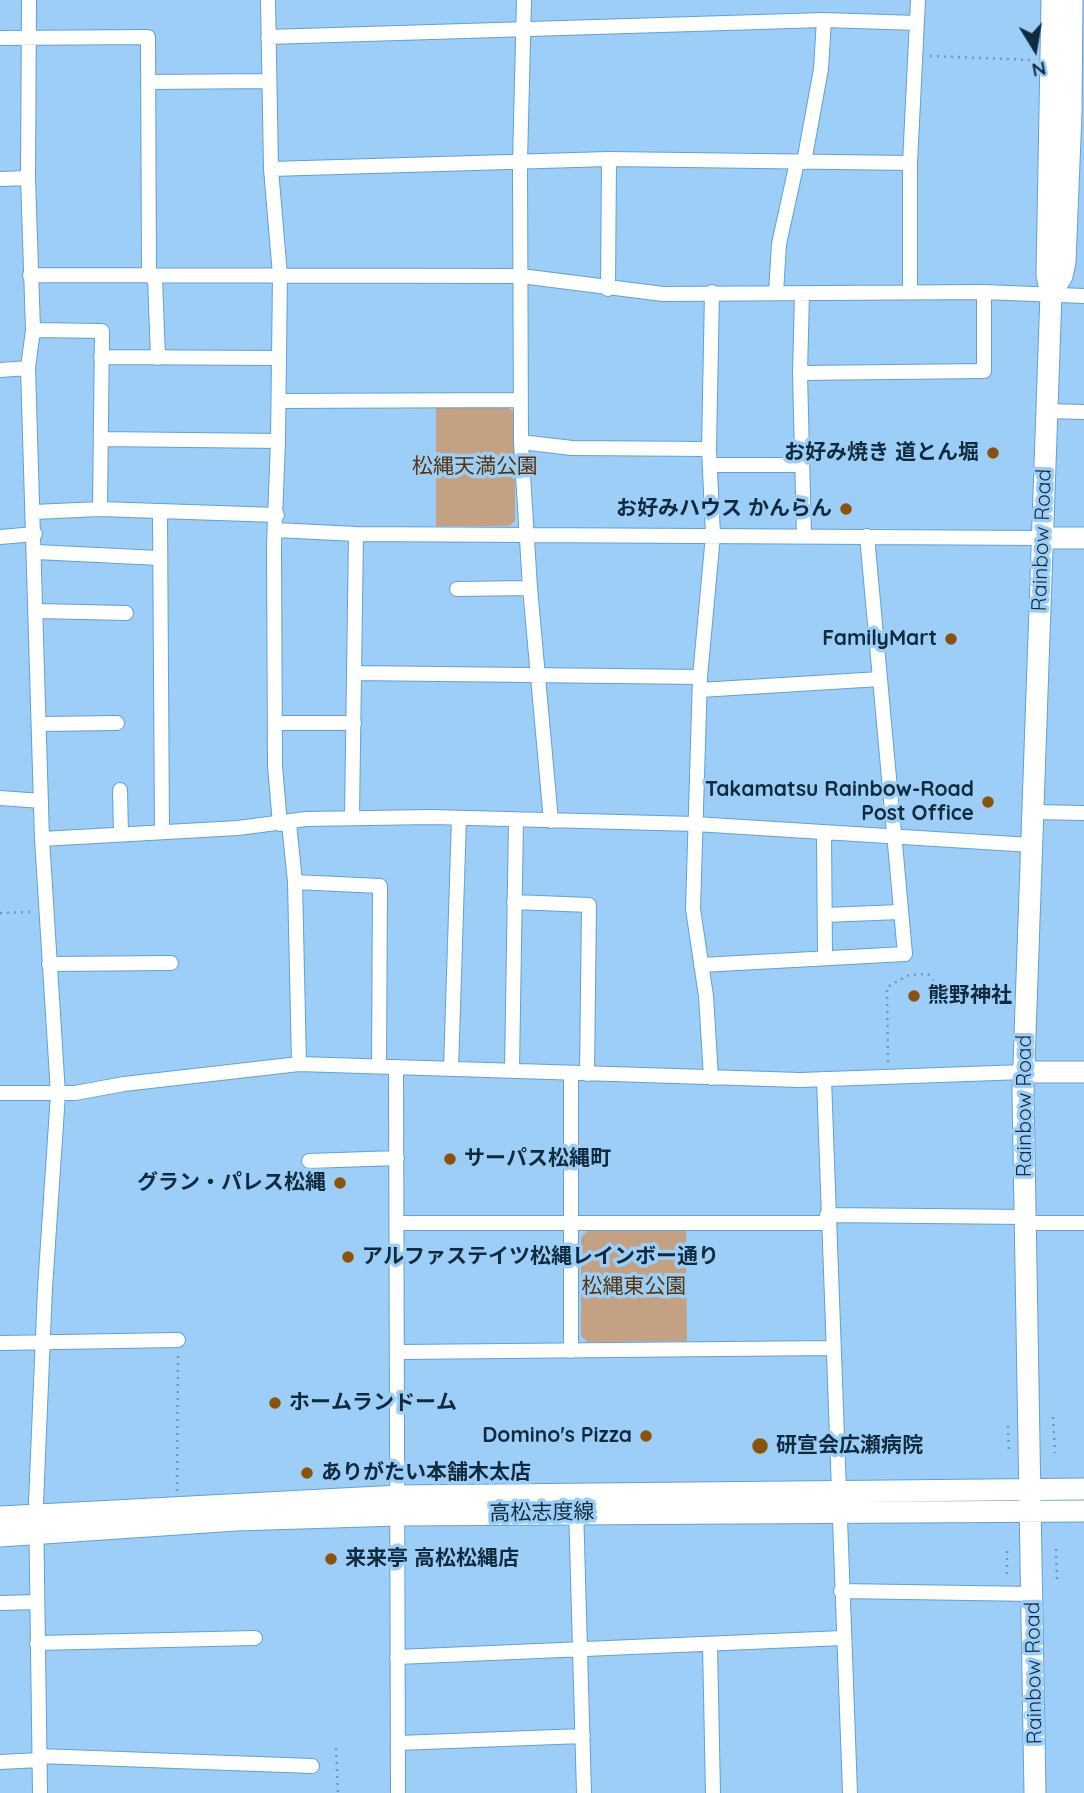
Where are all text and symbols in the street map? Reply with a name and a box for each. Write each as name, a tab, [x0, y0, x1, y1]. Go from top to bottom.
north arrow	[1000, 14, 1070, 84]
text: N	[1030, 57, 1048, 83]
place label: お好み焼き 道とん堀	[784, 440, 979, 466]
marker: お好み焼き 道とん堀	[985, 445, 1001, 461]
park label: 松縄天満公園	[412, 454, 538, 480]
street label: Rainbow Road	[1027, 468, 1057, 612]
place label: お好みハウス かんらん	[616, 496, 832, 522]
marker: お好みハウス かんらん	[838, 501, 854, 517]
place label: FamilyMart	[822, 626, 937, 652]
marker: FamilyMart	[943, 631, 959, 647]
place label: Takamatsu Rainbow-Road Post Office	[705, 777, 974, 827]
marker: Takamatsu Rainbow-Road Post Office	[980, 794, 996, 810]
place label: 熊野神社	[928, 983, 1012, 1009]
marker: 熊野神社	[906, 988, 922, 1004]
street label: Rainbow Road	[1012, 1035, 1038, 1177]
place label: サーパス松縄町	[464, 1146, 611, 1172]
marker: サーパス松縄町	[442, 1151, 458, 1167]
place label: グラン・パレス松縄	[137, 1170, 326, 1196]
marker: グラン・パレス松縄	[332, 1175, 348, 1191]
place label: アルファステイツ松縄レインボー通り	[362, 1244, 719, 1270]
marker: アルファステイツ松縄レインボー通り	[340, 1249, 356, 1265]
park label: 松縄東公園	[582, 1274, 686, 1300]
place label: ホームランドーム	[289, 1390, 457, 1416]
marker: ホームランドーム	[267, 1395, 283, 1411]
place label: Domino's Pizza	[482, 1423, 632, 1449]
marker: Domino's Pizza	[638, 1428, 654, 1444]
place label: 研宣会広瀬病院	[776, 1433, 923, 1459]
marker: 研宣会広瀬病院	[750, 1436, 770, 1456]
place label: ありがたい本舗木太店	[321, 1460, 531, 1486]
marker: ありがたい本舗木太店	[299, 1465, 315, 1481]
street label: 高松志度線	[489, 1499, 595, 1527]
place label: 来来亭 高松松縄店	[345, 1546, 519, 1572]
marker: 来来亭 高松松縄店	[323, 1551, 339, 1567]
street label: Rainbow Road	[1020, 1602, 1048, 1744]

